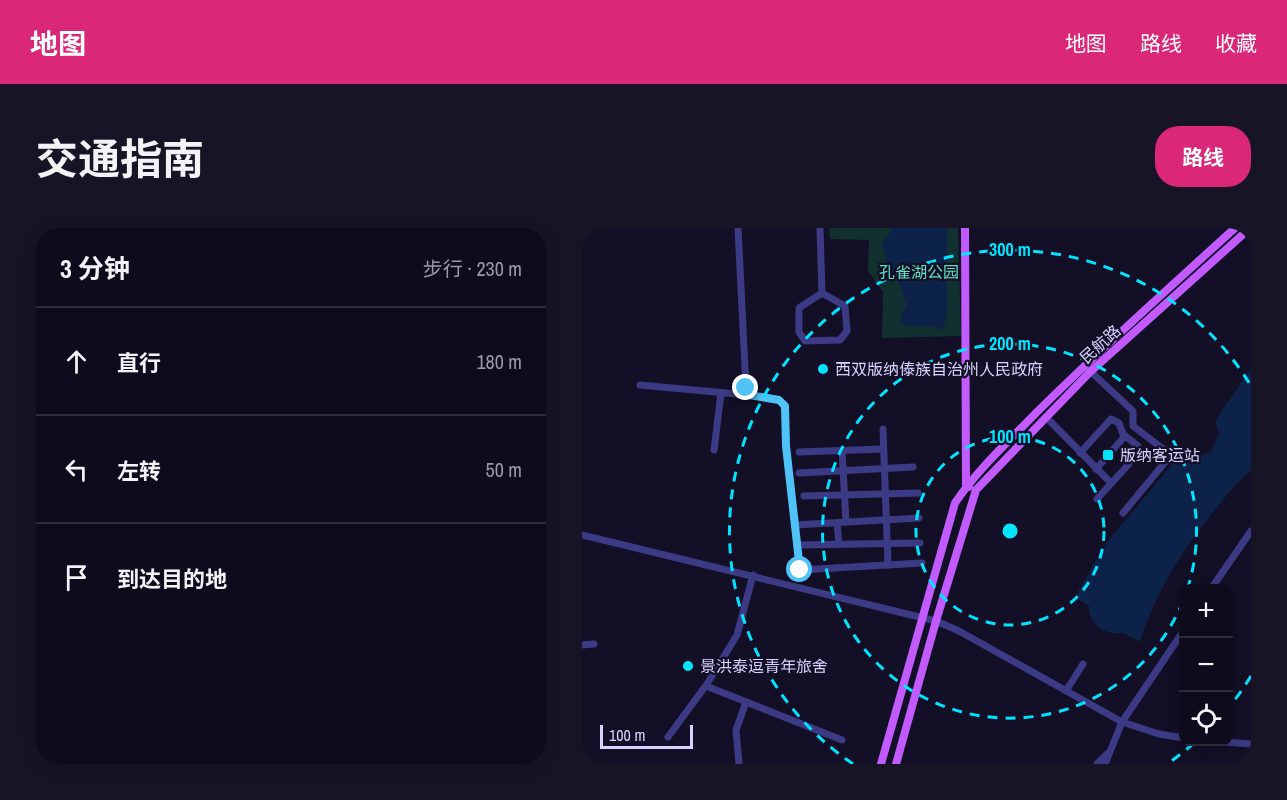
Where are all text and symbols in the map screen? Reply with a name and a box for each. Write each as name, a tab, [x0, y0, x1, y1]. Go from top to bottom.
text: 地图	[30, 25, 86, 63]
text: 地图	[1065, 29, 1107, 58]
text: 路线	[1140, 29, 1182, 58]
text: 收藏	[1215, 29, 1257, 58]
button: 路线	[1155, 126, 1251, 187]
text: 交通指南	[36, 131, 204, 187]
text: 300 m	[989, 237, 1031, 262]
text: 3 分钟	[60, 251, 130, 286]
text: 步行 · 230 m	[423, 255, 522, 282]
park label: 孔雀湖公园	[879, 261, 959, 283]
street label: 民航路	[1075, 320, 1125, 368]
text: 200 m	[989, 331, 1031, 356]
icon: ahead	[60, 345, 93, 378]
text: 直行	[117, 348, 161, 378]
text: 180 m	[476, 348, 522, 375]
place label: 西双版纳傣族自治州人民政府	[835, 358, 1043, 380]
marker: 西双版纳傣族自治州人民政府	[816, 362, 830, 376]
route end	[732, 374, 758, 400]
text: 100 m	[989, 424, 1031, 449]
place label: 版纳客运站	[1120, 444, 1200, 466]
marker: 版纳客运站	[1101, 448, 1115, 462]
icon: left	[60, 453, 93, 486]
text: 左转	[117, 456, 161, 486]
text: 50 m	[486, 456, 522, 483]
centre of rings	[1000, 521, 1020, 541]
route start	[786, 556, 812, 582]
icon: arrive	[60, 561, 93, 594]
text: 到达目的地	[117, 564, 227, 594]
map controls	[1179, 584, 1233, 746]
button: +	[1179, 584, 1233, 638]
button: −	[1179, 638, 1233, 692]
place label: 景洪泰逗青年旅舍	[700, 655, 828, 677]
marker: 景洪泰逗青年旅舍	[681, 659, 695, 673]
button: locate	[1179, 692, 1233, 746]
scale bar	[600, 722, 693, 750]
text: 100 m	[609, 724, 645, 746]

